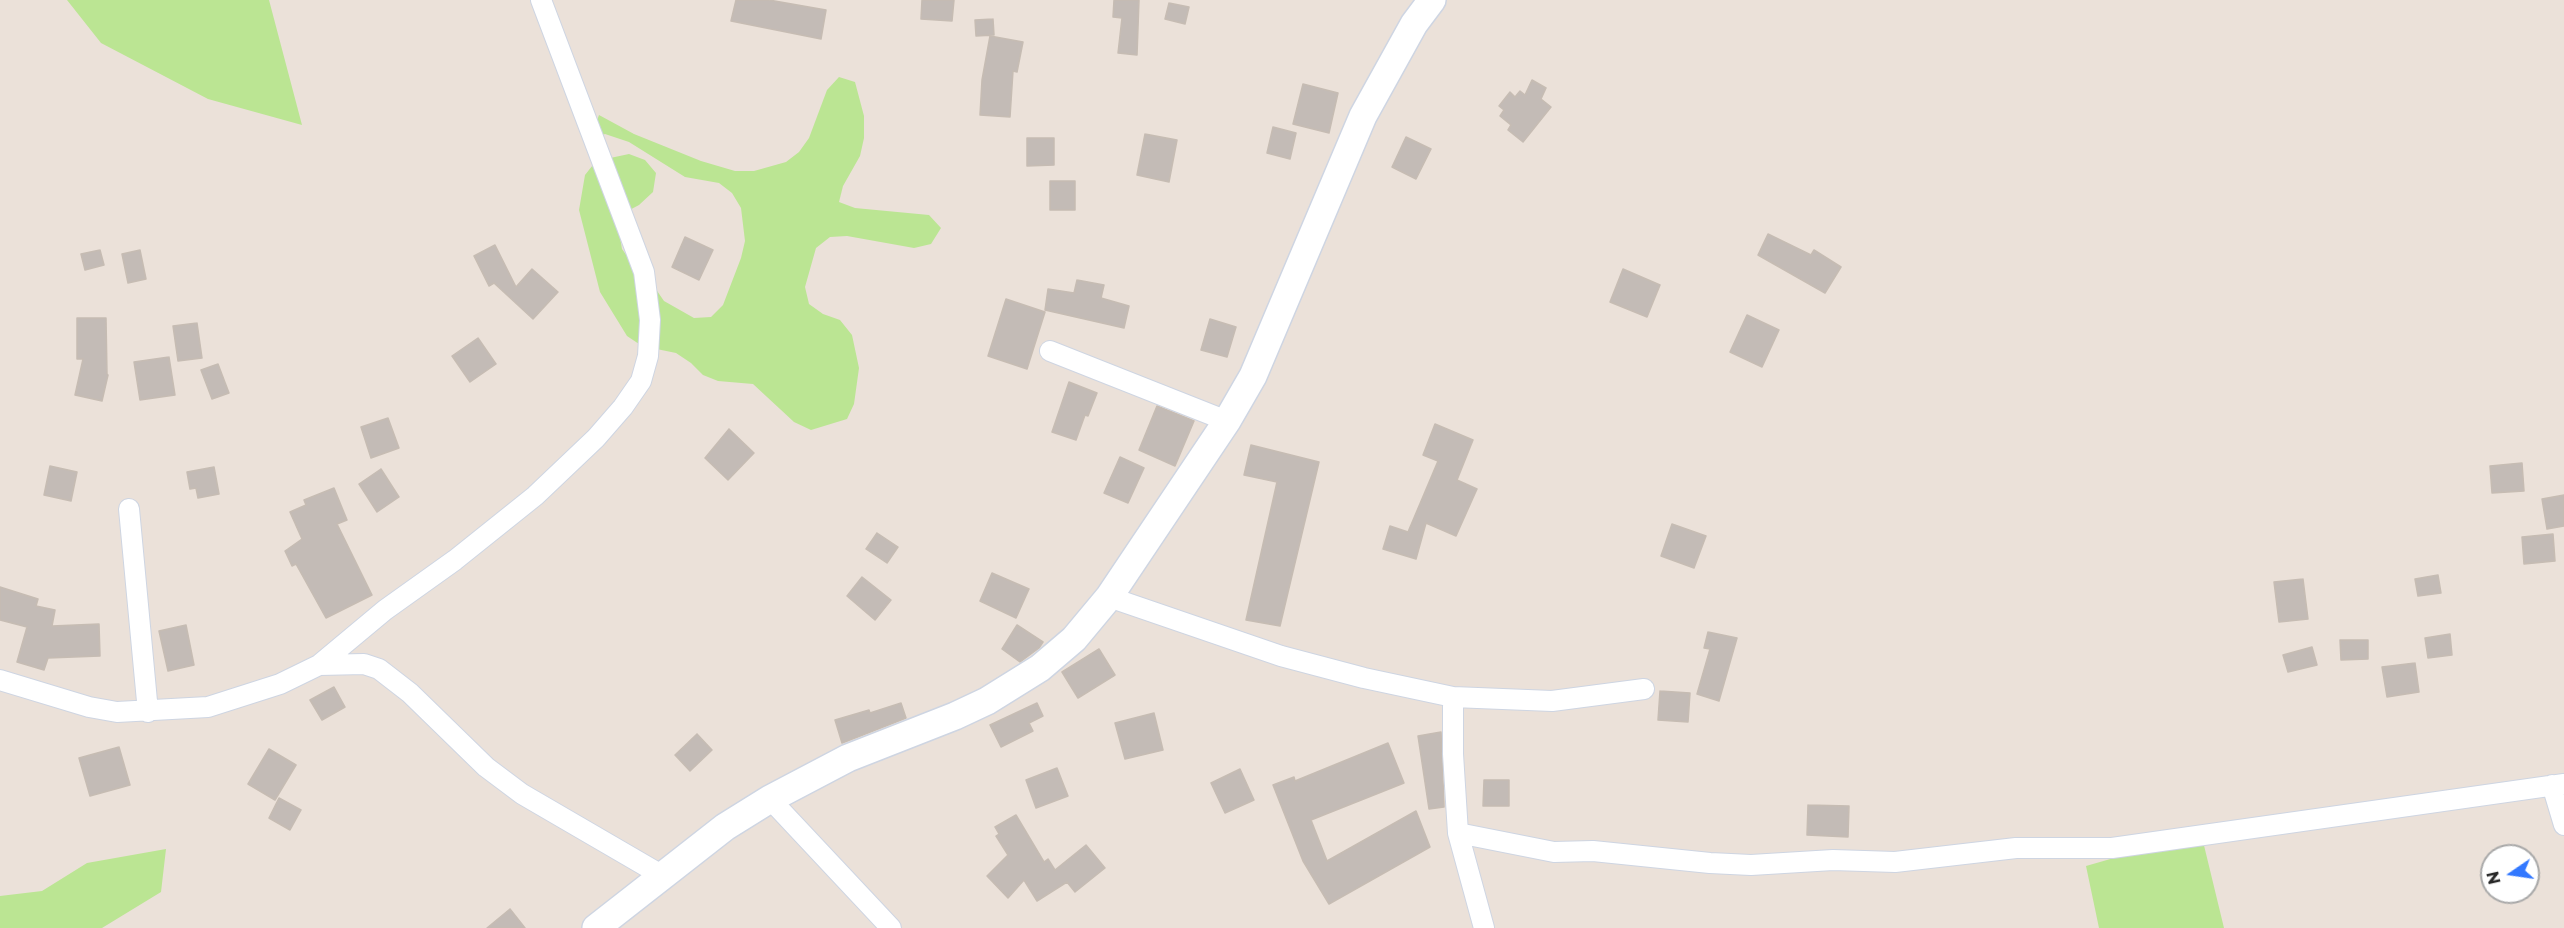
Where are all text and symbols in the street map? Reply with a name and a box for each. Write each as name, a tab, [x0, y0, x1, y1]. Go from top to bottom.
north arrow	[2480, 844, 2540, 904]
text: N	[2483, 869, 2505, 886]

